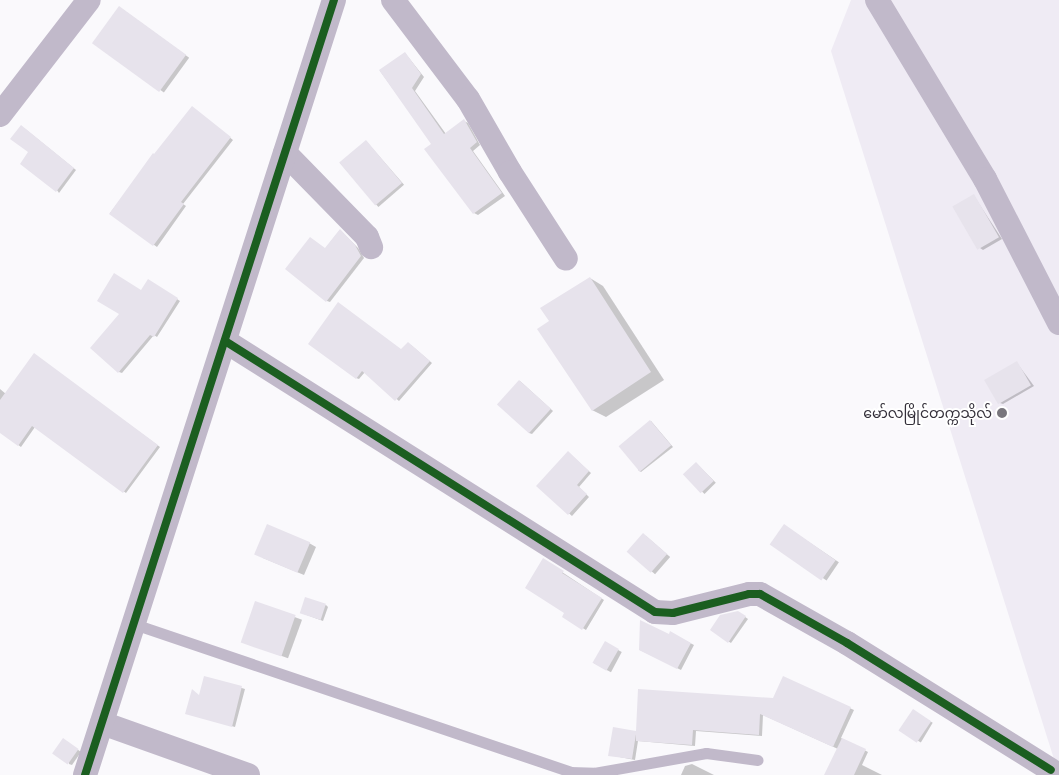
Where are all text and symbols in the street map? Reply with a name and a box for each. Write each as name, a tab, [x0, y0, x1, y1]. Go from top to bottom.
place label: မော်လမြိုင်တက္ကသိုလ်	[863, 405, 992, 421]
marker: မော်လမြိုင်တက္ကသိုလ်	[996, 407, 1008, 419]

